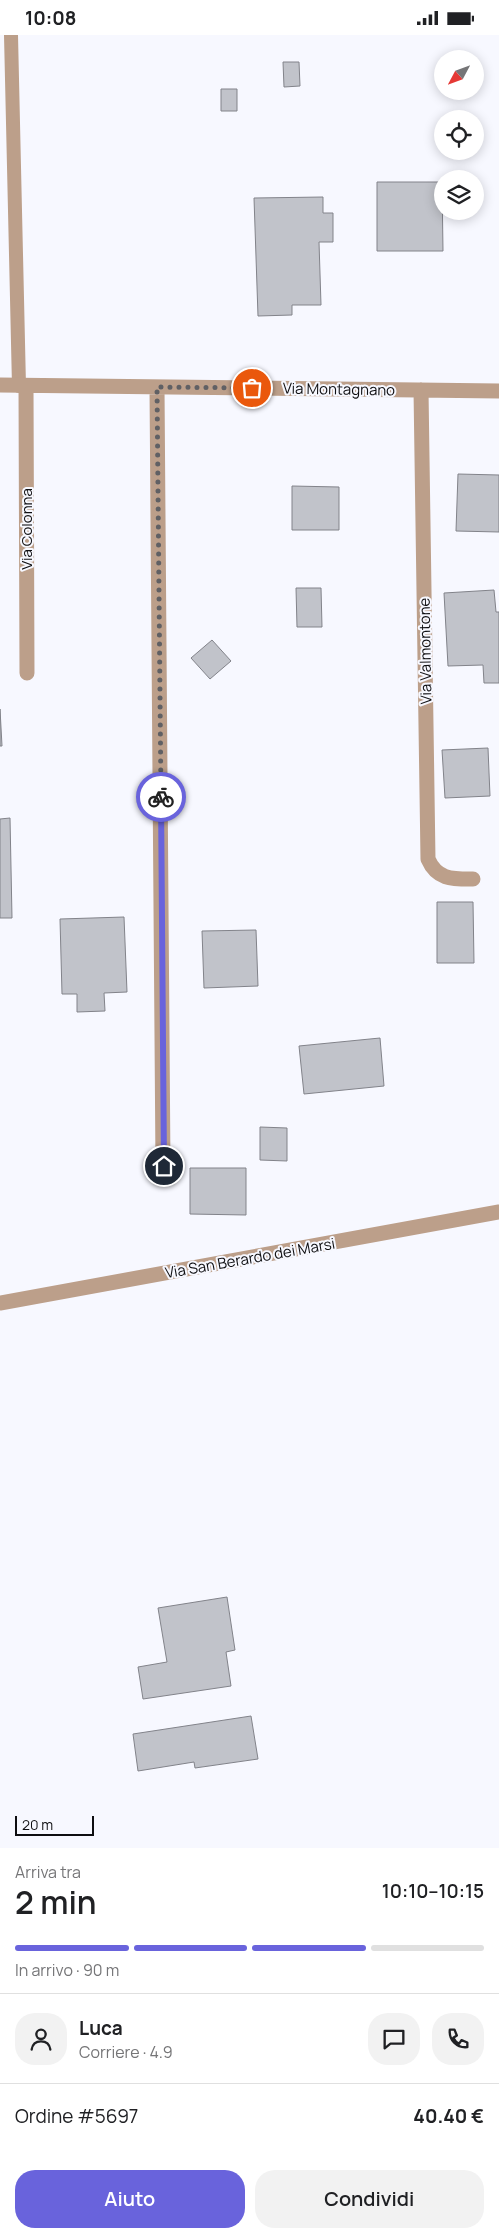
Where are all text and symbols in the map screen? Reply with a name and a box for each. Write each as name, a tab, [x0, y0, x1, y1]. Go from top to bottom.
text: 10:08	[25, 5, 76, 31]
north arrow	[434, 50, 484, 100]
map controls	[434, 50, 484, 220]
button: locate	[434, 110, 484, 160]
button: layers	[434, 170, 484, 220]
pin	[231, 367, 273, 409]
icon: bag	[238, 374, 266, 402]
street label: Via Montagnano	[283, 378, 395, 400]
street label: Via Colonna	[16, 488, 37, 570]
street label: Via Valmontone	[414, 597, 436, 704]
courier	[136, 772, 186, 822]
icon: bike	[147, 783, 175, 811]
pin	[143, 1145, 185, 1187]
icon: home	[150, 1152, 178, 1180]
street label: Via San Berardo dei Marsi	[163, 1233, 337, 1283]
scale bar	[15, 1813, 94, 1836]
text: 20 m	[22, 1815, 53, 1834]
text: Arriva tra	[15, 1861, 81, 1883]
text: 10:10–10:15	[382, 1878, 484, 1904]
text: 2 min	[15, 1880, 97, 1924]
text: In arrivo · 90 m	[15, 1959, 119, 1981]
button: person	[15, 2013, 67, 2065]
button: chat	[368, 2013, 420, 2065]
button: phone	[432, 2013, 484, 2065]
text: Luca	[79, 2015, 123, 2041]
text: Corriere · 4.9	[79, 2041, 173, 2063]
text: Ordine #5697	[15, 2103, 138, 2129]
text: 40.40 €	[413, 2103, 484, 2129]
button: Aiuto	[15, 2170, 245, 2228]
button: Condividi	[255, 2170, 484, 2228]

